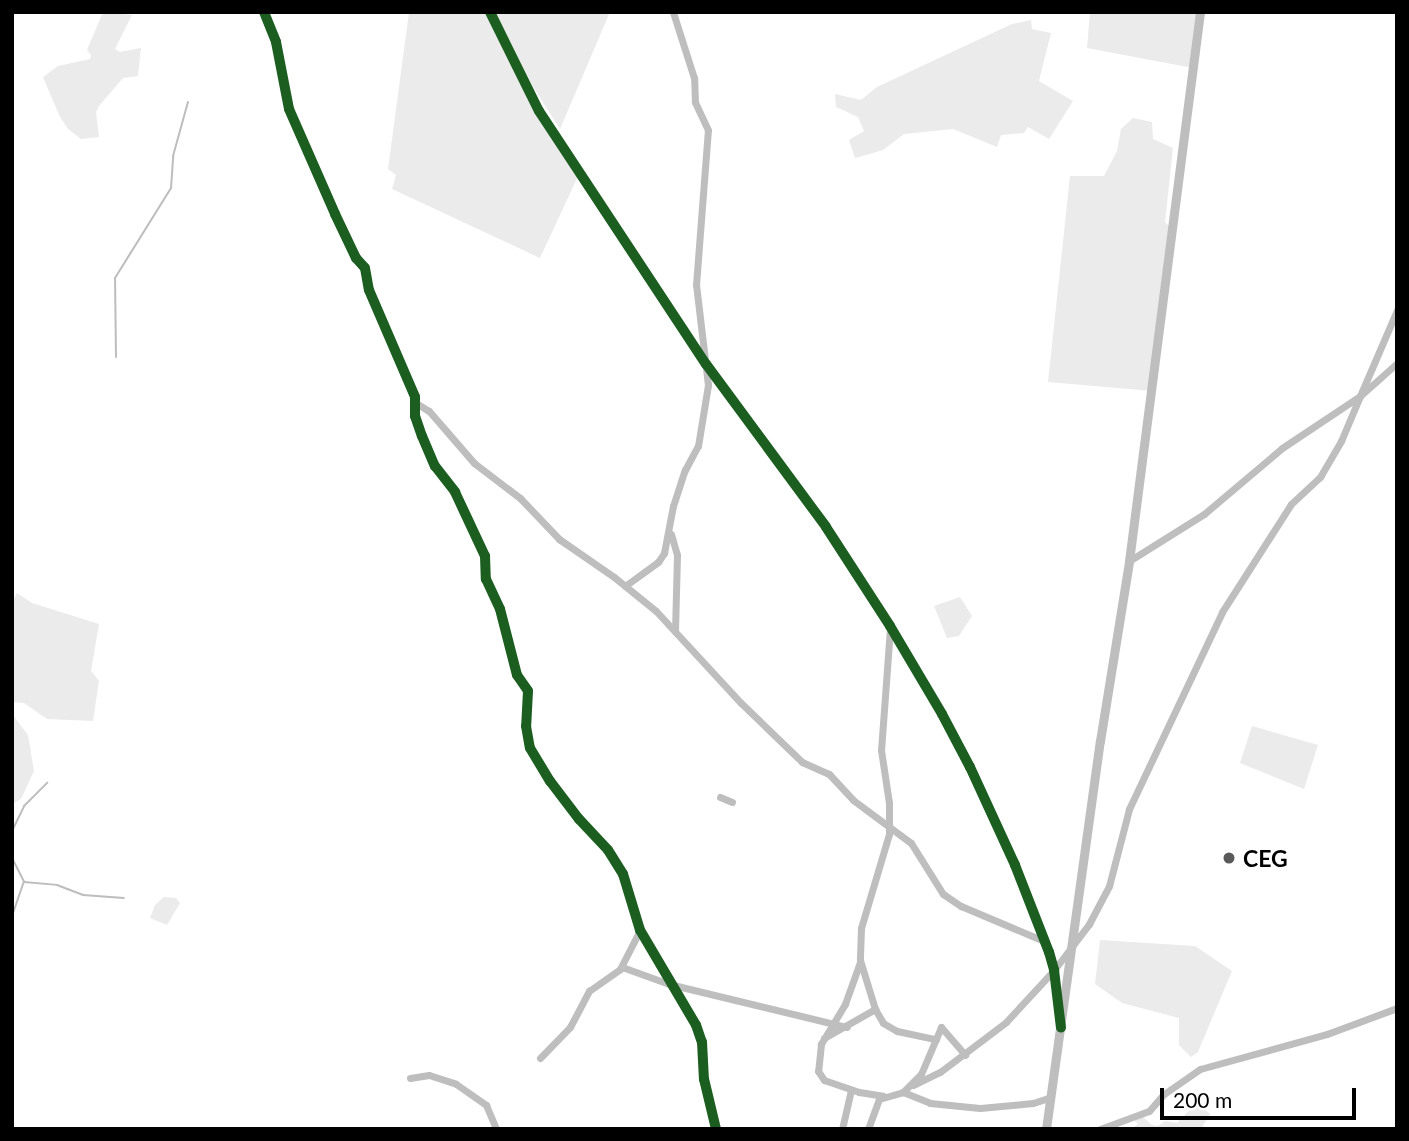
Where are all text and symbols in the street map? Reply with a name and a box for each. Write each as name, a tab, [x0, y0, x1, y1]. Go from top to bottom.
place label: CEG	[1243, 844, 1288, 872]
marker: CEG	[1221, 850, 1237, 866]
scale bar	[1164, 1074, 1360, 1118]
text: 200 m	[1173, 1087, 1232, 1112]

